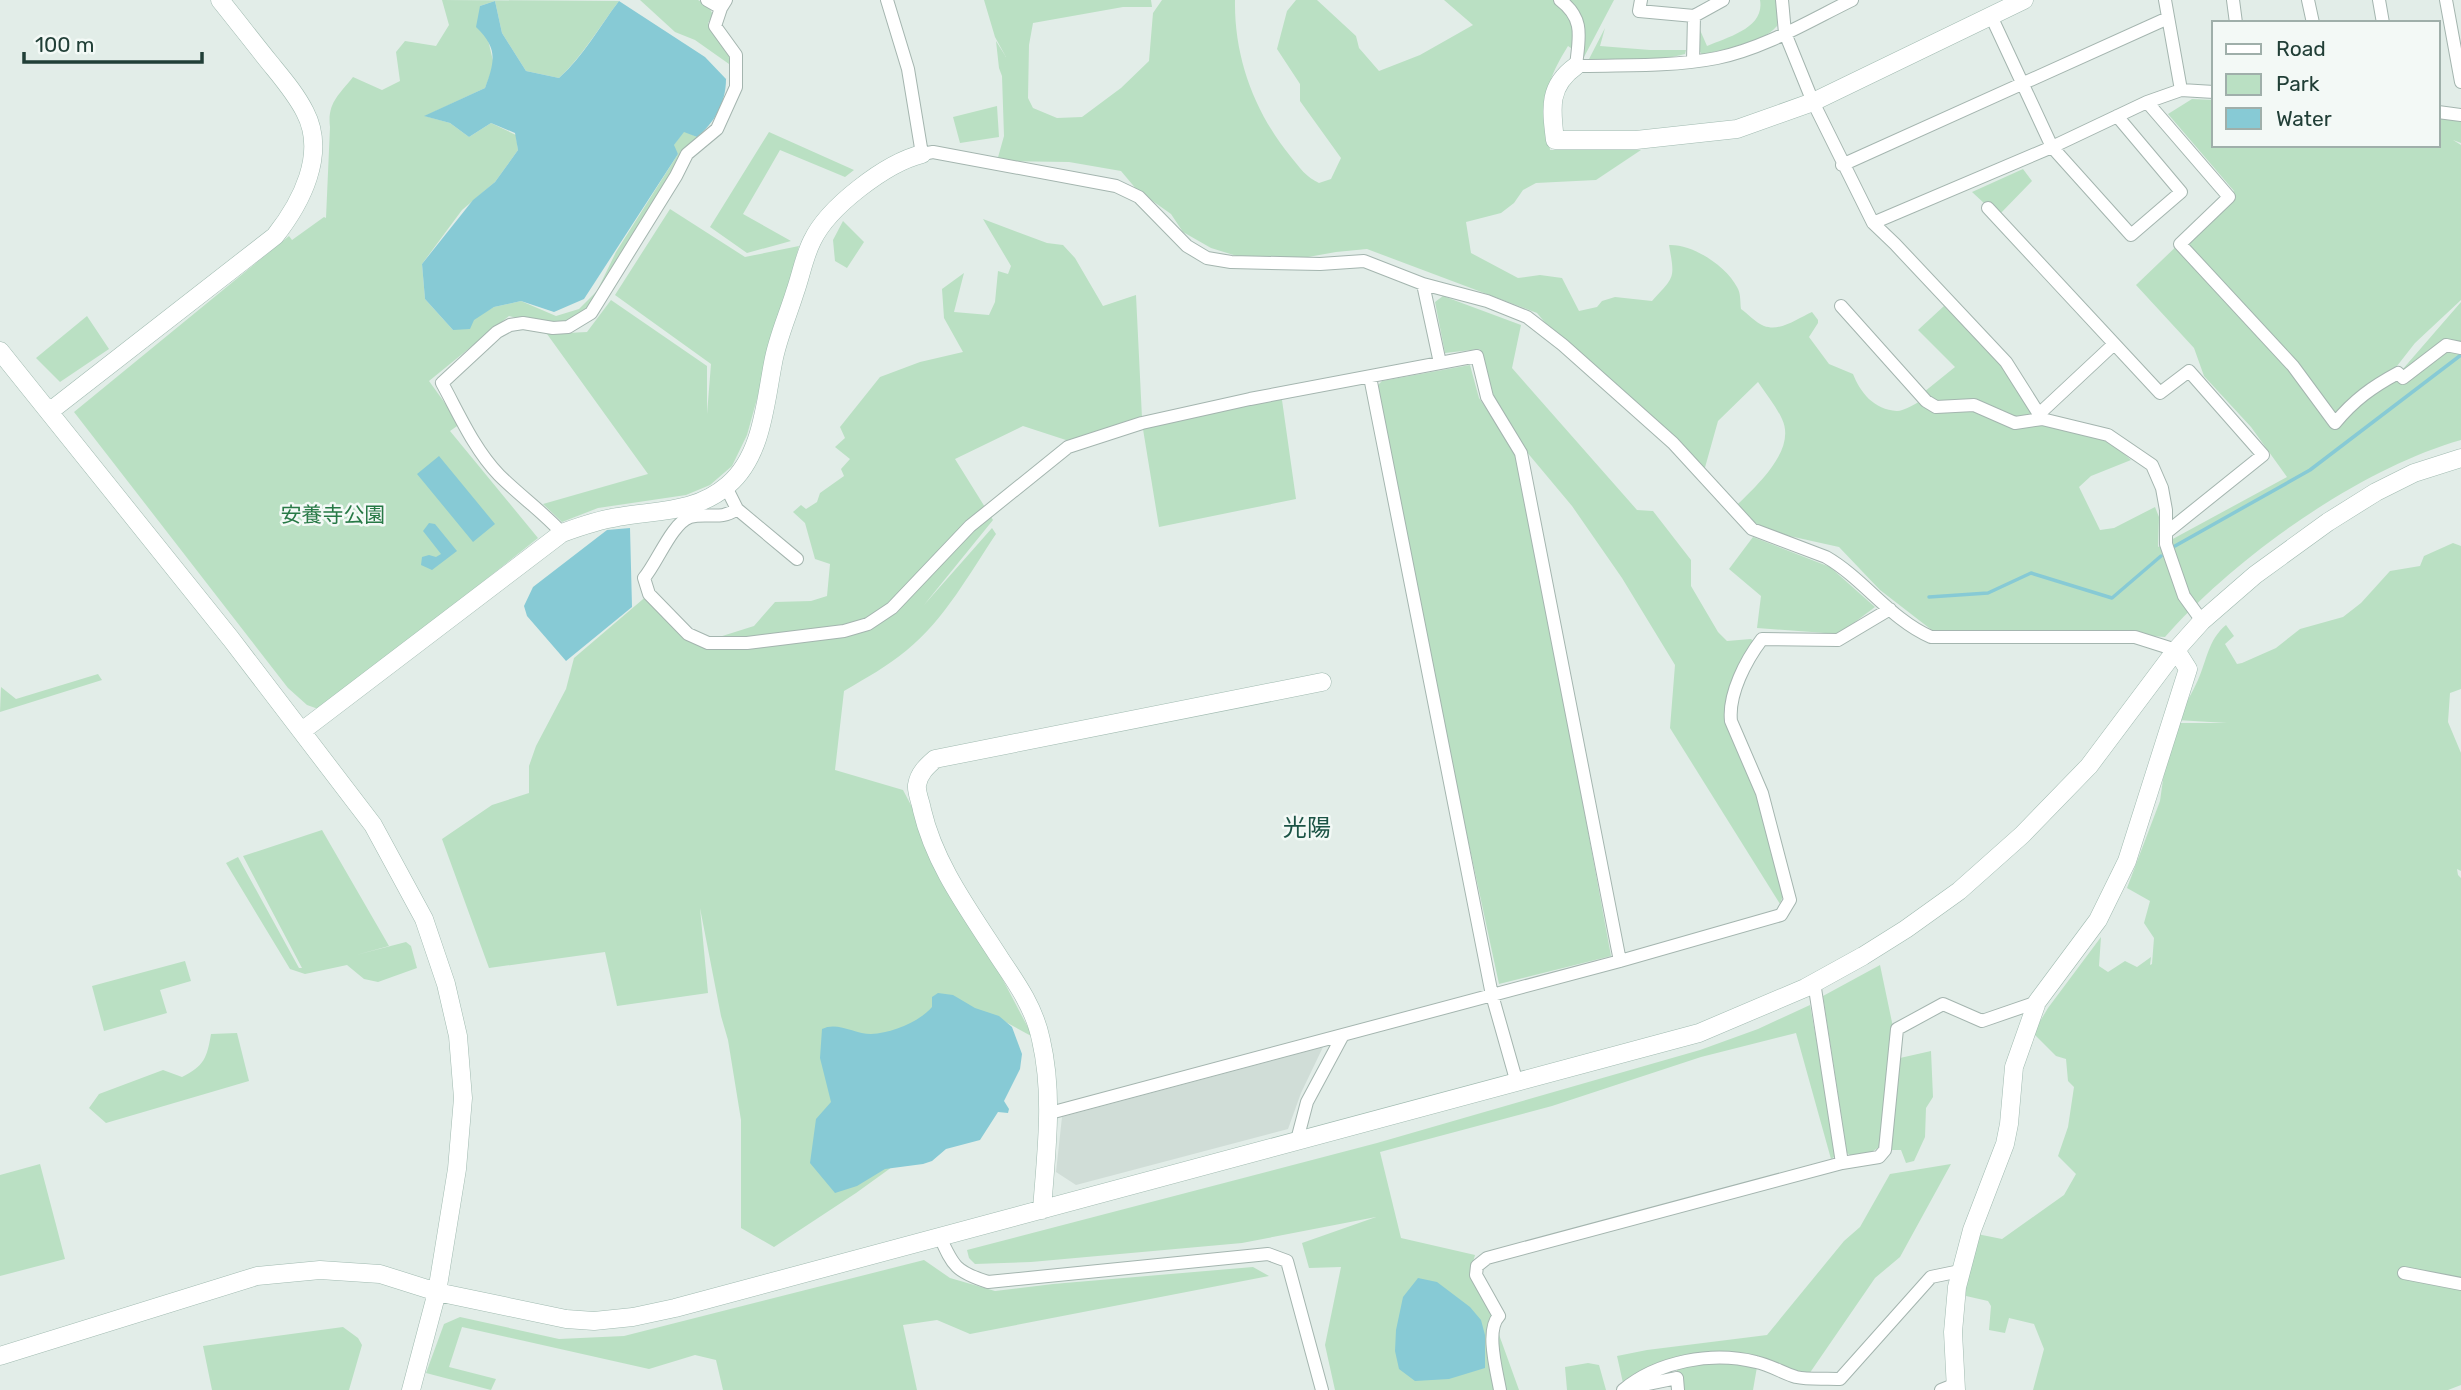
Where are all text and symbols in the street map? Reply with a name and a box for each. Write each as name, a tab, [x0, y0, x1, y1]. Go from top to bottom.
scale bar	[24, 21, 203, 65]
legend	[2212, 21, 2440, 147]
text: 100 m	[35, 32, 94, 57]
text: Road	[2276, 36, 2326, 61]
text: Park	[2276, 71, 2320, 96]
text: Water	[2276, 106, 2332, 131]
park label: 安養寺公園	[281, 502, 386, 527]
district label: 光陽	[1283, 814, 1331, 842]

